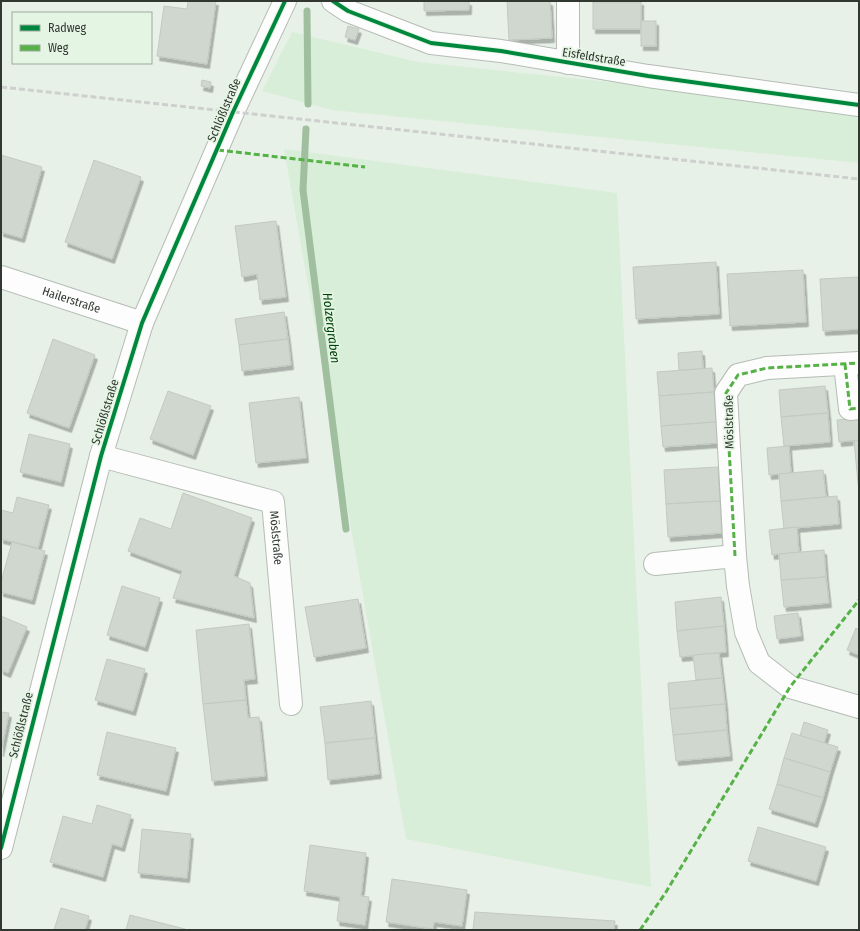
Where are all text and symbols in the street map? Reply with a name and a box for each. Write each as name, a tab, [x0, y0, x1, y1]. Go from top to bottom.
legend	[12, 12, 152, 64]
text: Radweg	[48, 21, 87, 35]
text: Weg	[48, 41, 69, 55]
street label: Eisfeldstraße	[561, 45, 627, 69]
street label: Schlößlstraße	[204, 76, 244, 144]
street label: Hailerstraße	[40, 284, 102, 316]
water label: Holzergraben	[320, 292, 343, 364]
street label: Schlößlstraße	[88, 378, 122, 446]
street label: Möslstraße	[722, 395, 736, 449]
street label: Möslstraße	[267, 510, 286, 566]
street label: Schlößlstraße	[6, 690, 36, 759]

